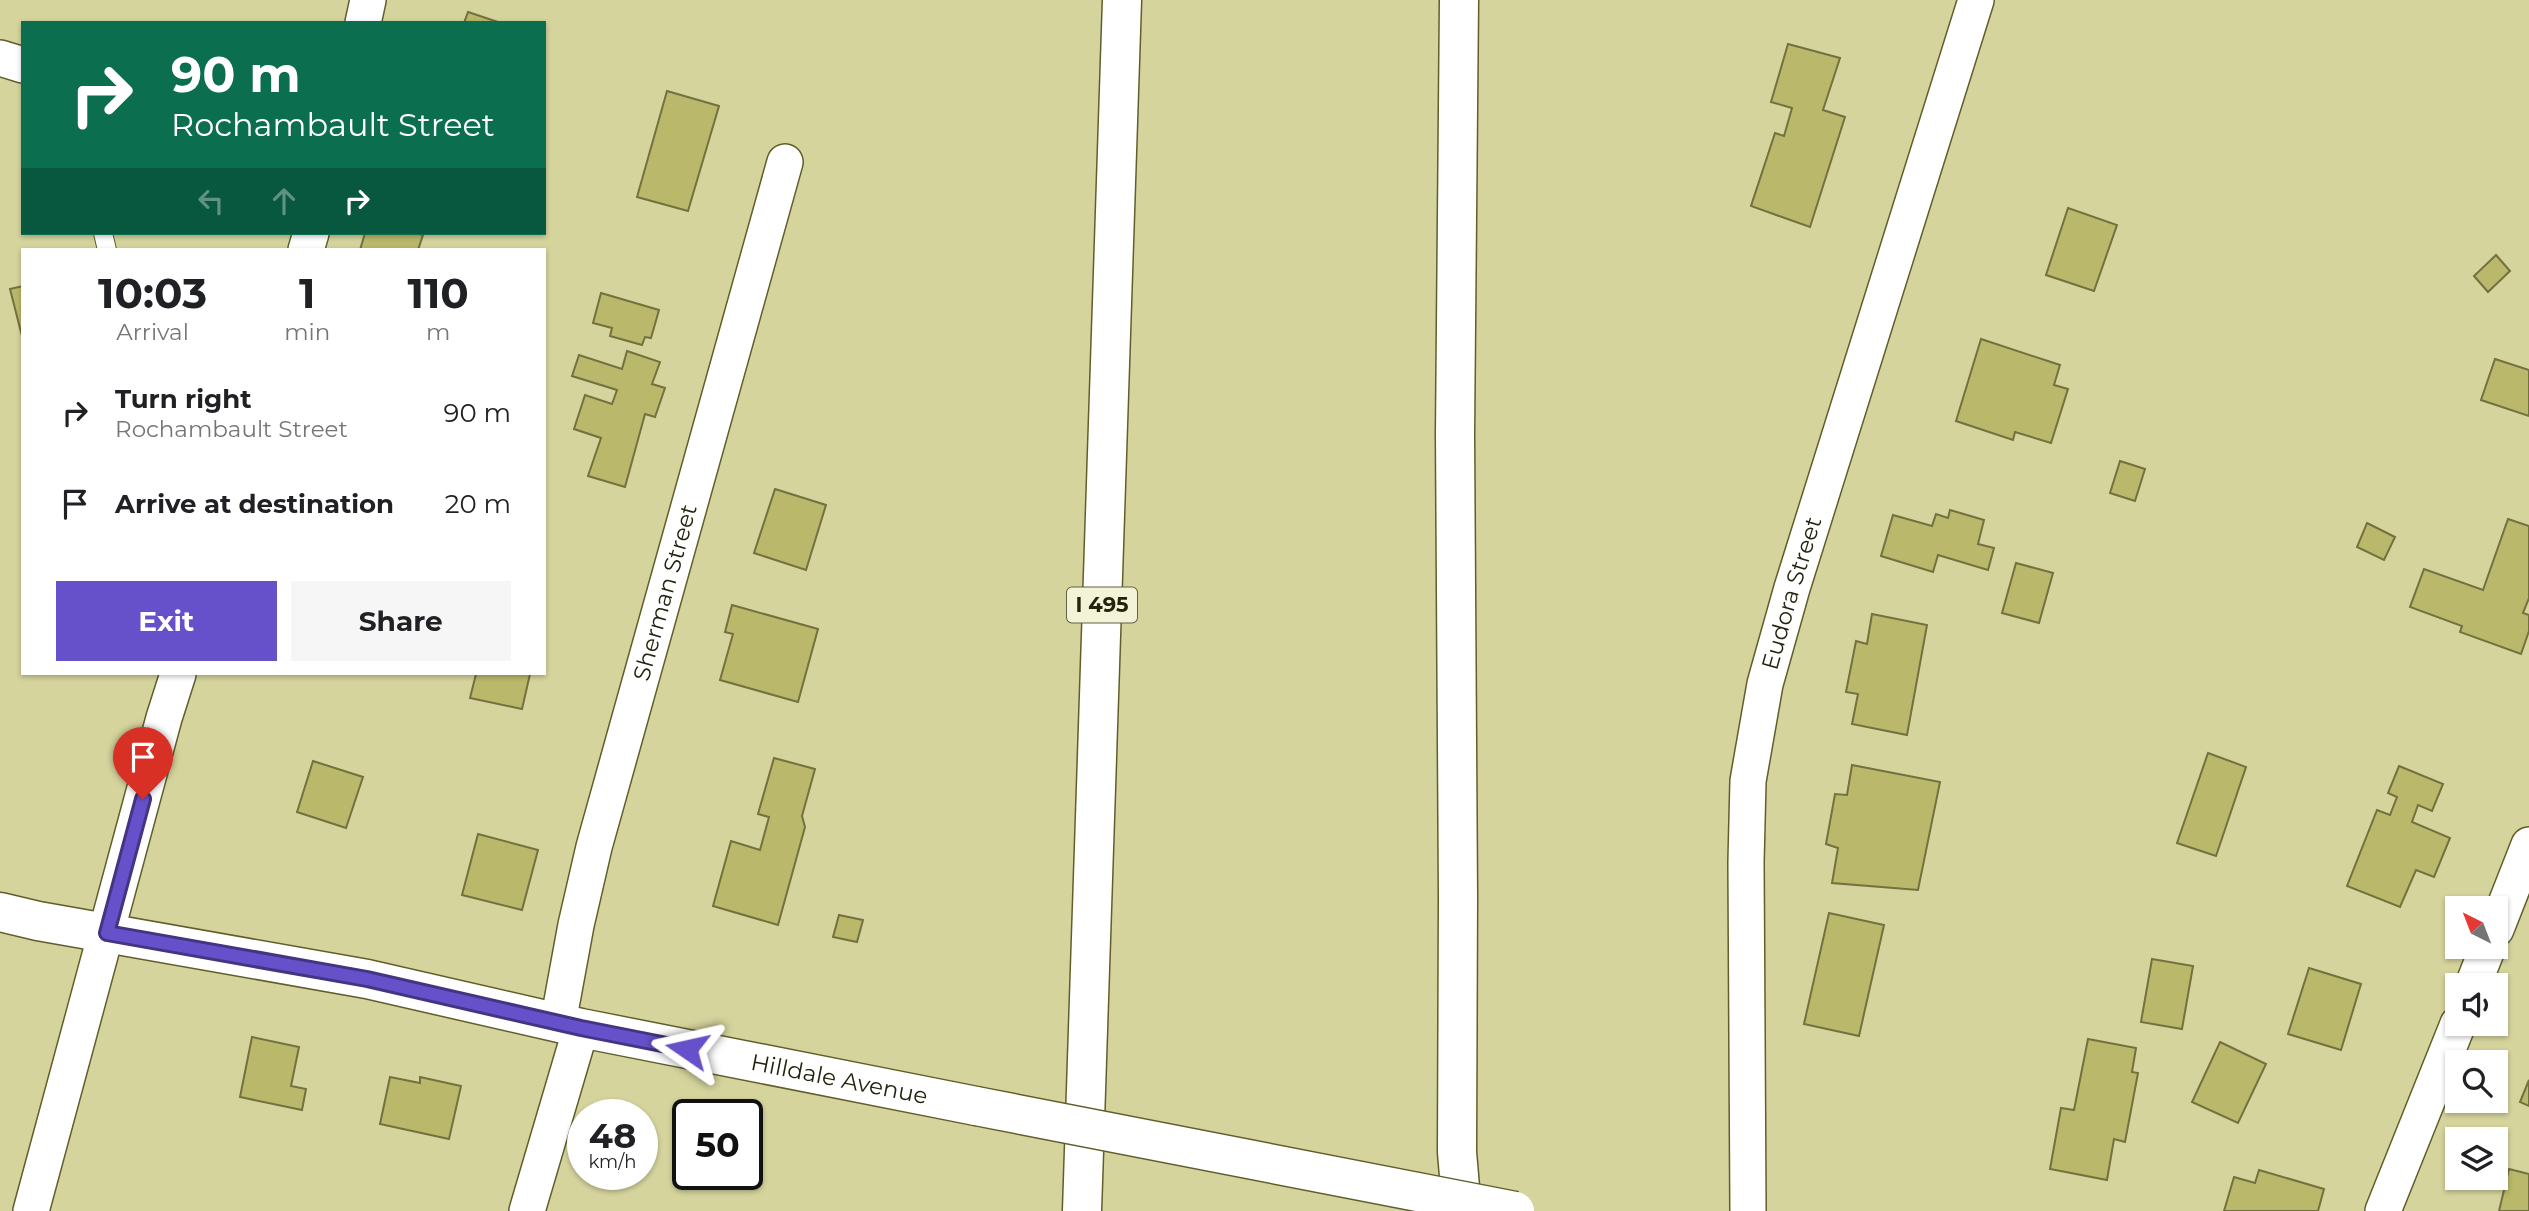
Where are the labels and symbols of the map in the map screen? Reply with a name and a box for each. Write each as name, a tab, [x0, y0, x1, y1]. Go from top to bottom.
street label: Sherman Street	[627, 501, 703, 684]
street label: Eudora Street	[1756, 513, 1827, 673]
road number: I 495	[1067, 588, 1137, 622]
pin	[113, 727, 173, 799]
north arrow	[2445, 896, 2508, 959]
position arrow	[650, 1012, 724, 1086]
street label: Hilldale Avenue	[749, 1048, 930, 1110]
speed limit sign: 50	[672, 1099, 763, 1190]

